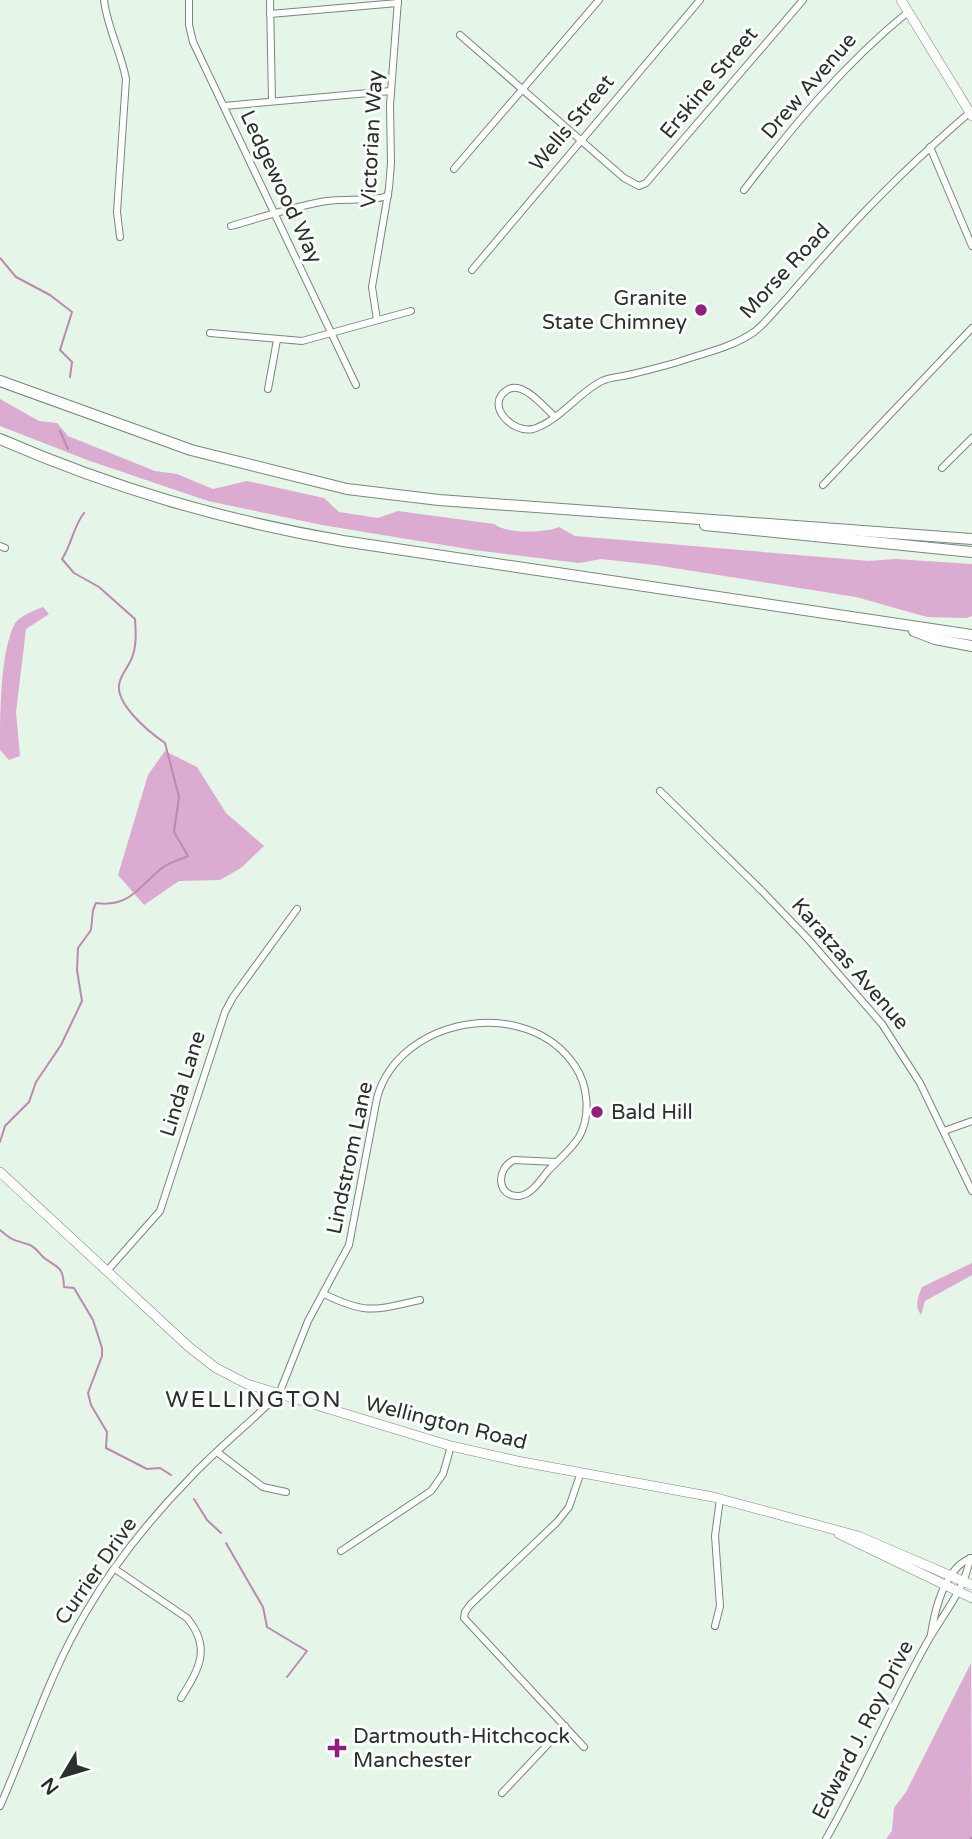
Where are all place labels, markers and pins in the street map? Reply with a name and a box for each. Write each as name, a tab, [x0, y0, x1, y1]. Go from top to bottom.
place label: Granite State Chimney	[542, 286, 687, 335]
marker: Granite State Chimney	[693, 302, 709, 318]
place label: Bald Hill	[611, 1100, 693, 1125]
marker: Bald Hill	[589, 1104, 605, 1120]
place label: Dartmouth-Hitchcock Manchester	[353, 1724, 570, 1773]
marker: Dartmouth-Hitchcock Manchester	[327, 1738, 347, 1758]

